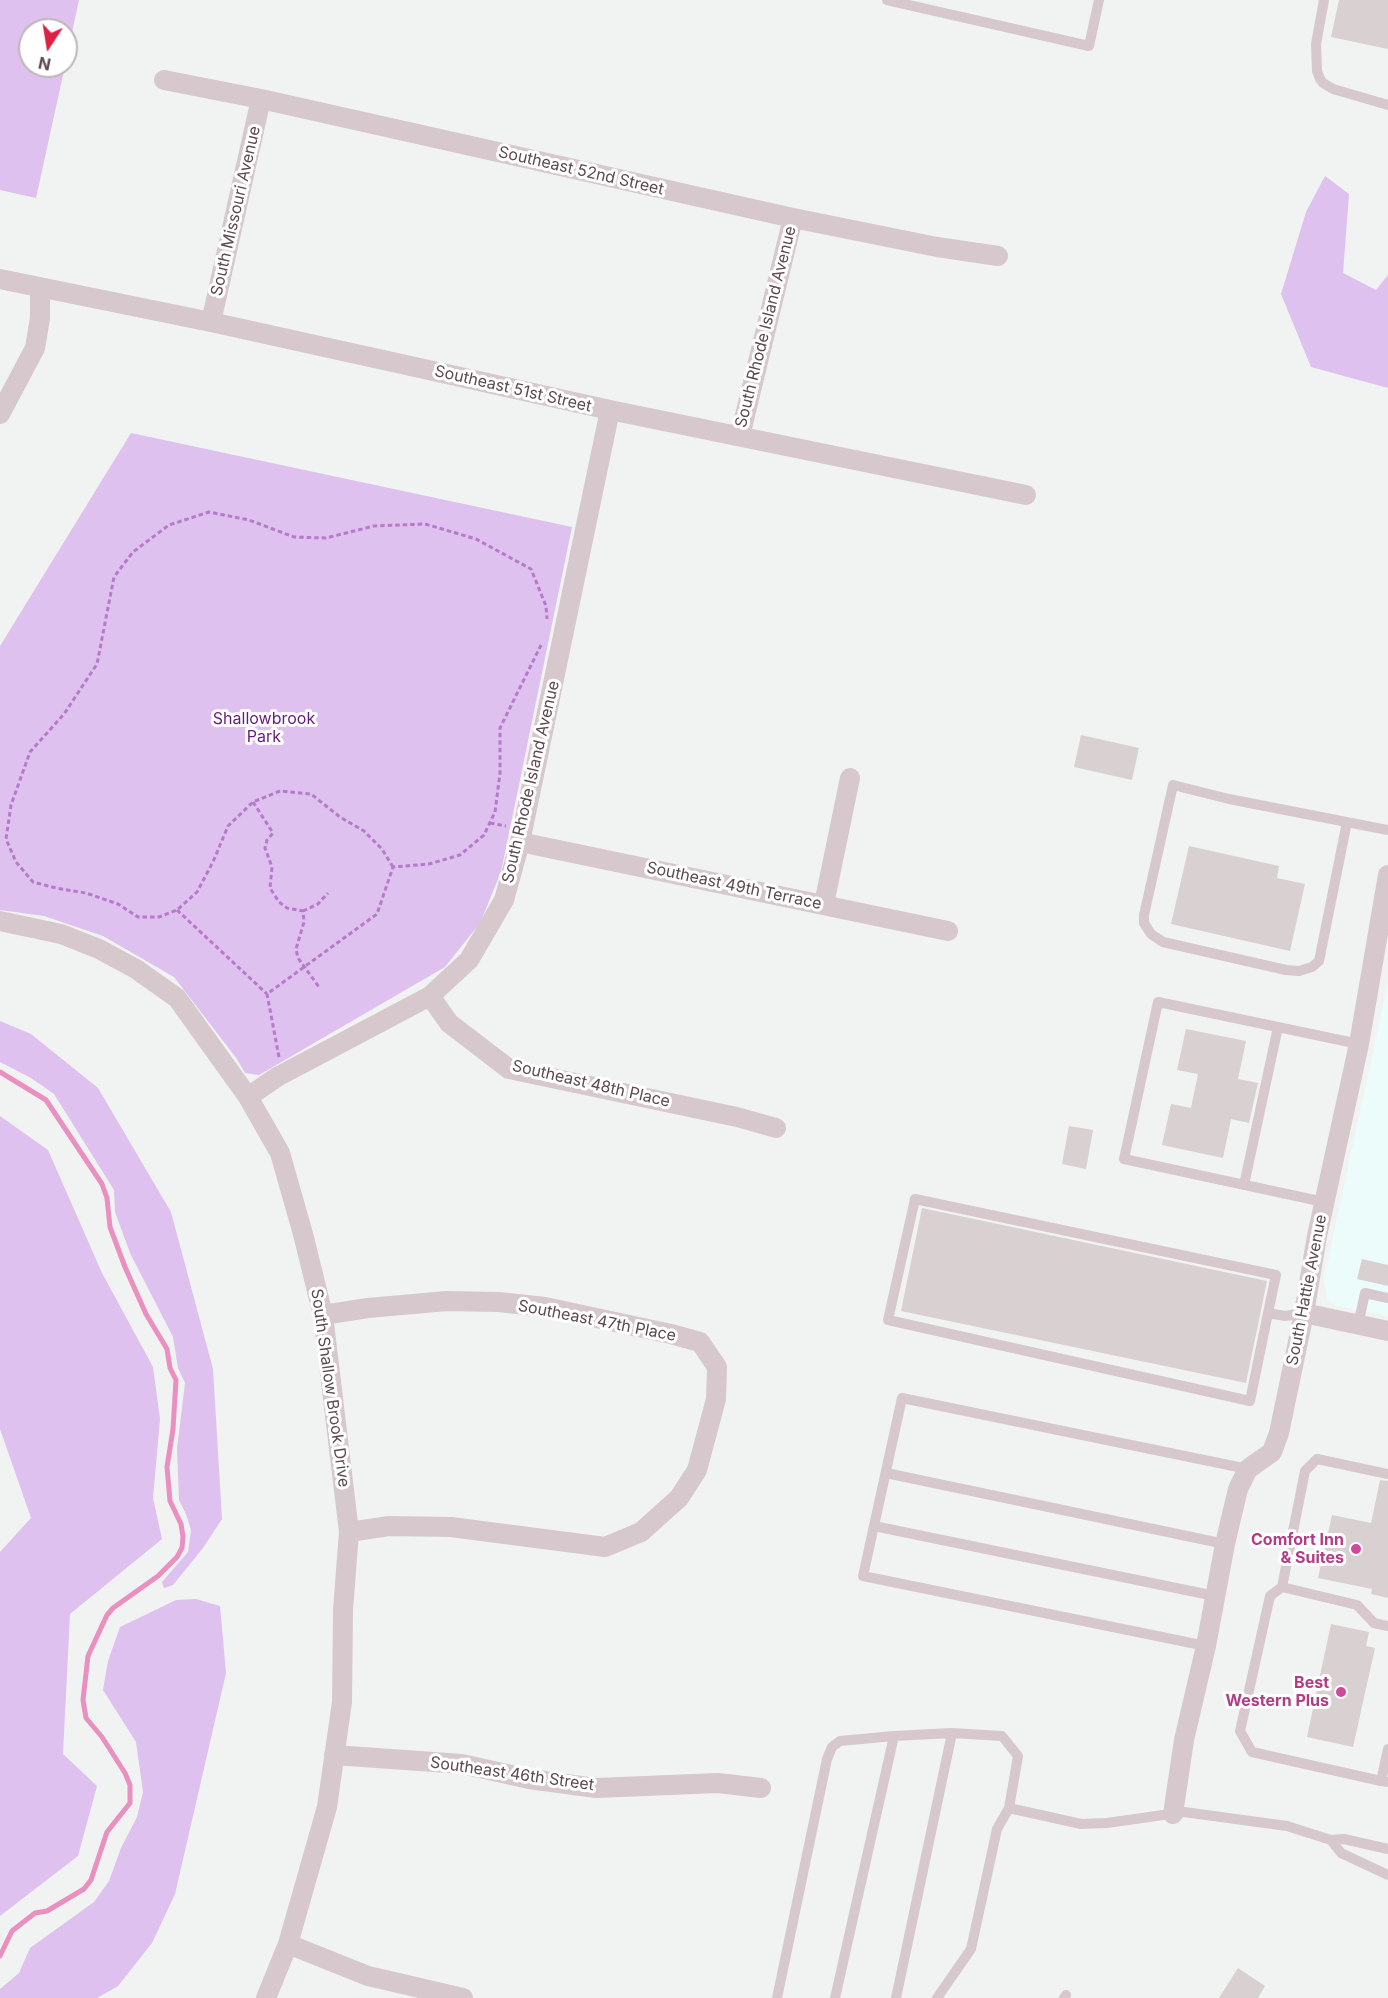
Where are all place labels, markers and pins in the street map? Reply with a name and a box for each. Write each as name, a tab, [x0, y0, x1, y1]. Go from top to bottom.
place label: Comfort Inn & Suites	[1251, 1530, 1344, 1568]
marker: Comfort Inn & Suites	[1349, 1542, 1363, 1556]
place label: Best Western Plus	[1225, 1673, 1329, 1711]
marker: Best Western Plus	[1334, 1685, 1348, 1699]

